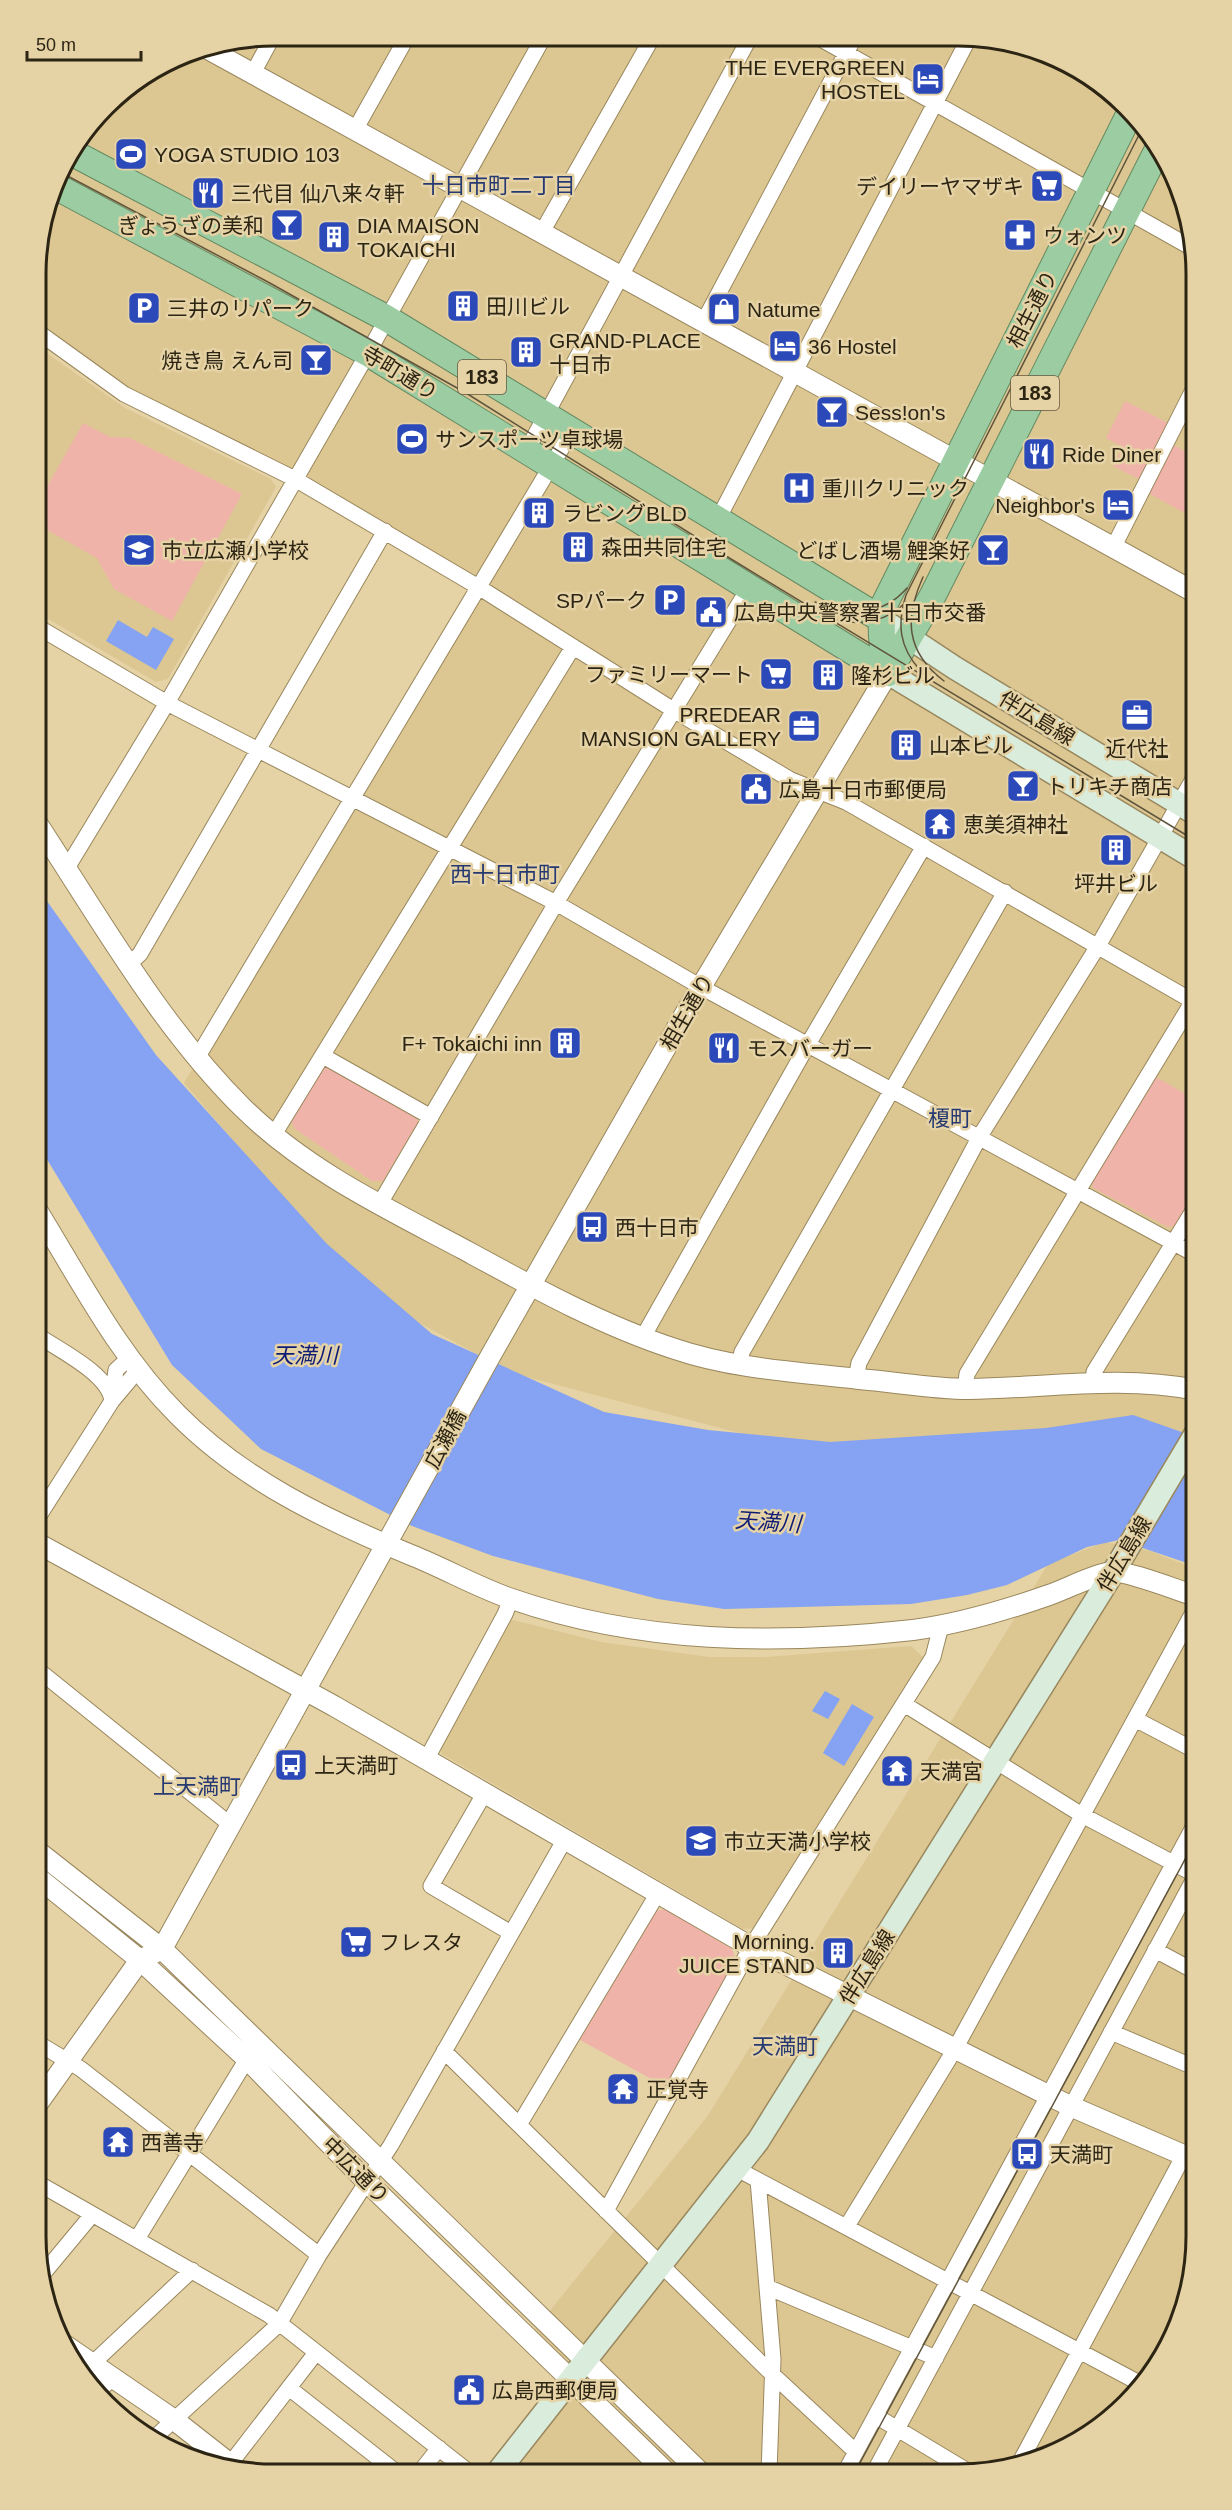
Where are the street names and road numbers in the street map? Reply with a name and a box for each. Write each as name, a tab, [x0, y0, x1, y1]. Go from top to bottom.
street label: 相生通り	[1003, 266, 1061, 352]
street label: 寺町通り	[358, 342, 442, 404]
road number: 183	[458, 360, 506, 394]
road number: 183	[1011, 376, 1059, 410]
street label: 伴広島線	[995, 687, 1079, 749]
street label: 相生通り	[656, 970, 718, 1054]
street label: 広瀬橋	[420, 1406, 470, 1472]
street label: 伴広島線	[1093, 1512, 1155, 1596]
street label: 伴広島線	[835, 1925, 899, 2009]
street label: 中広通り	[318, 2132, 394, 2208]

